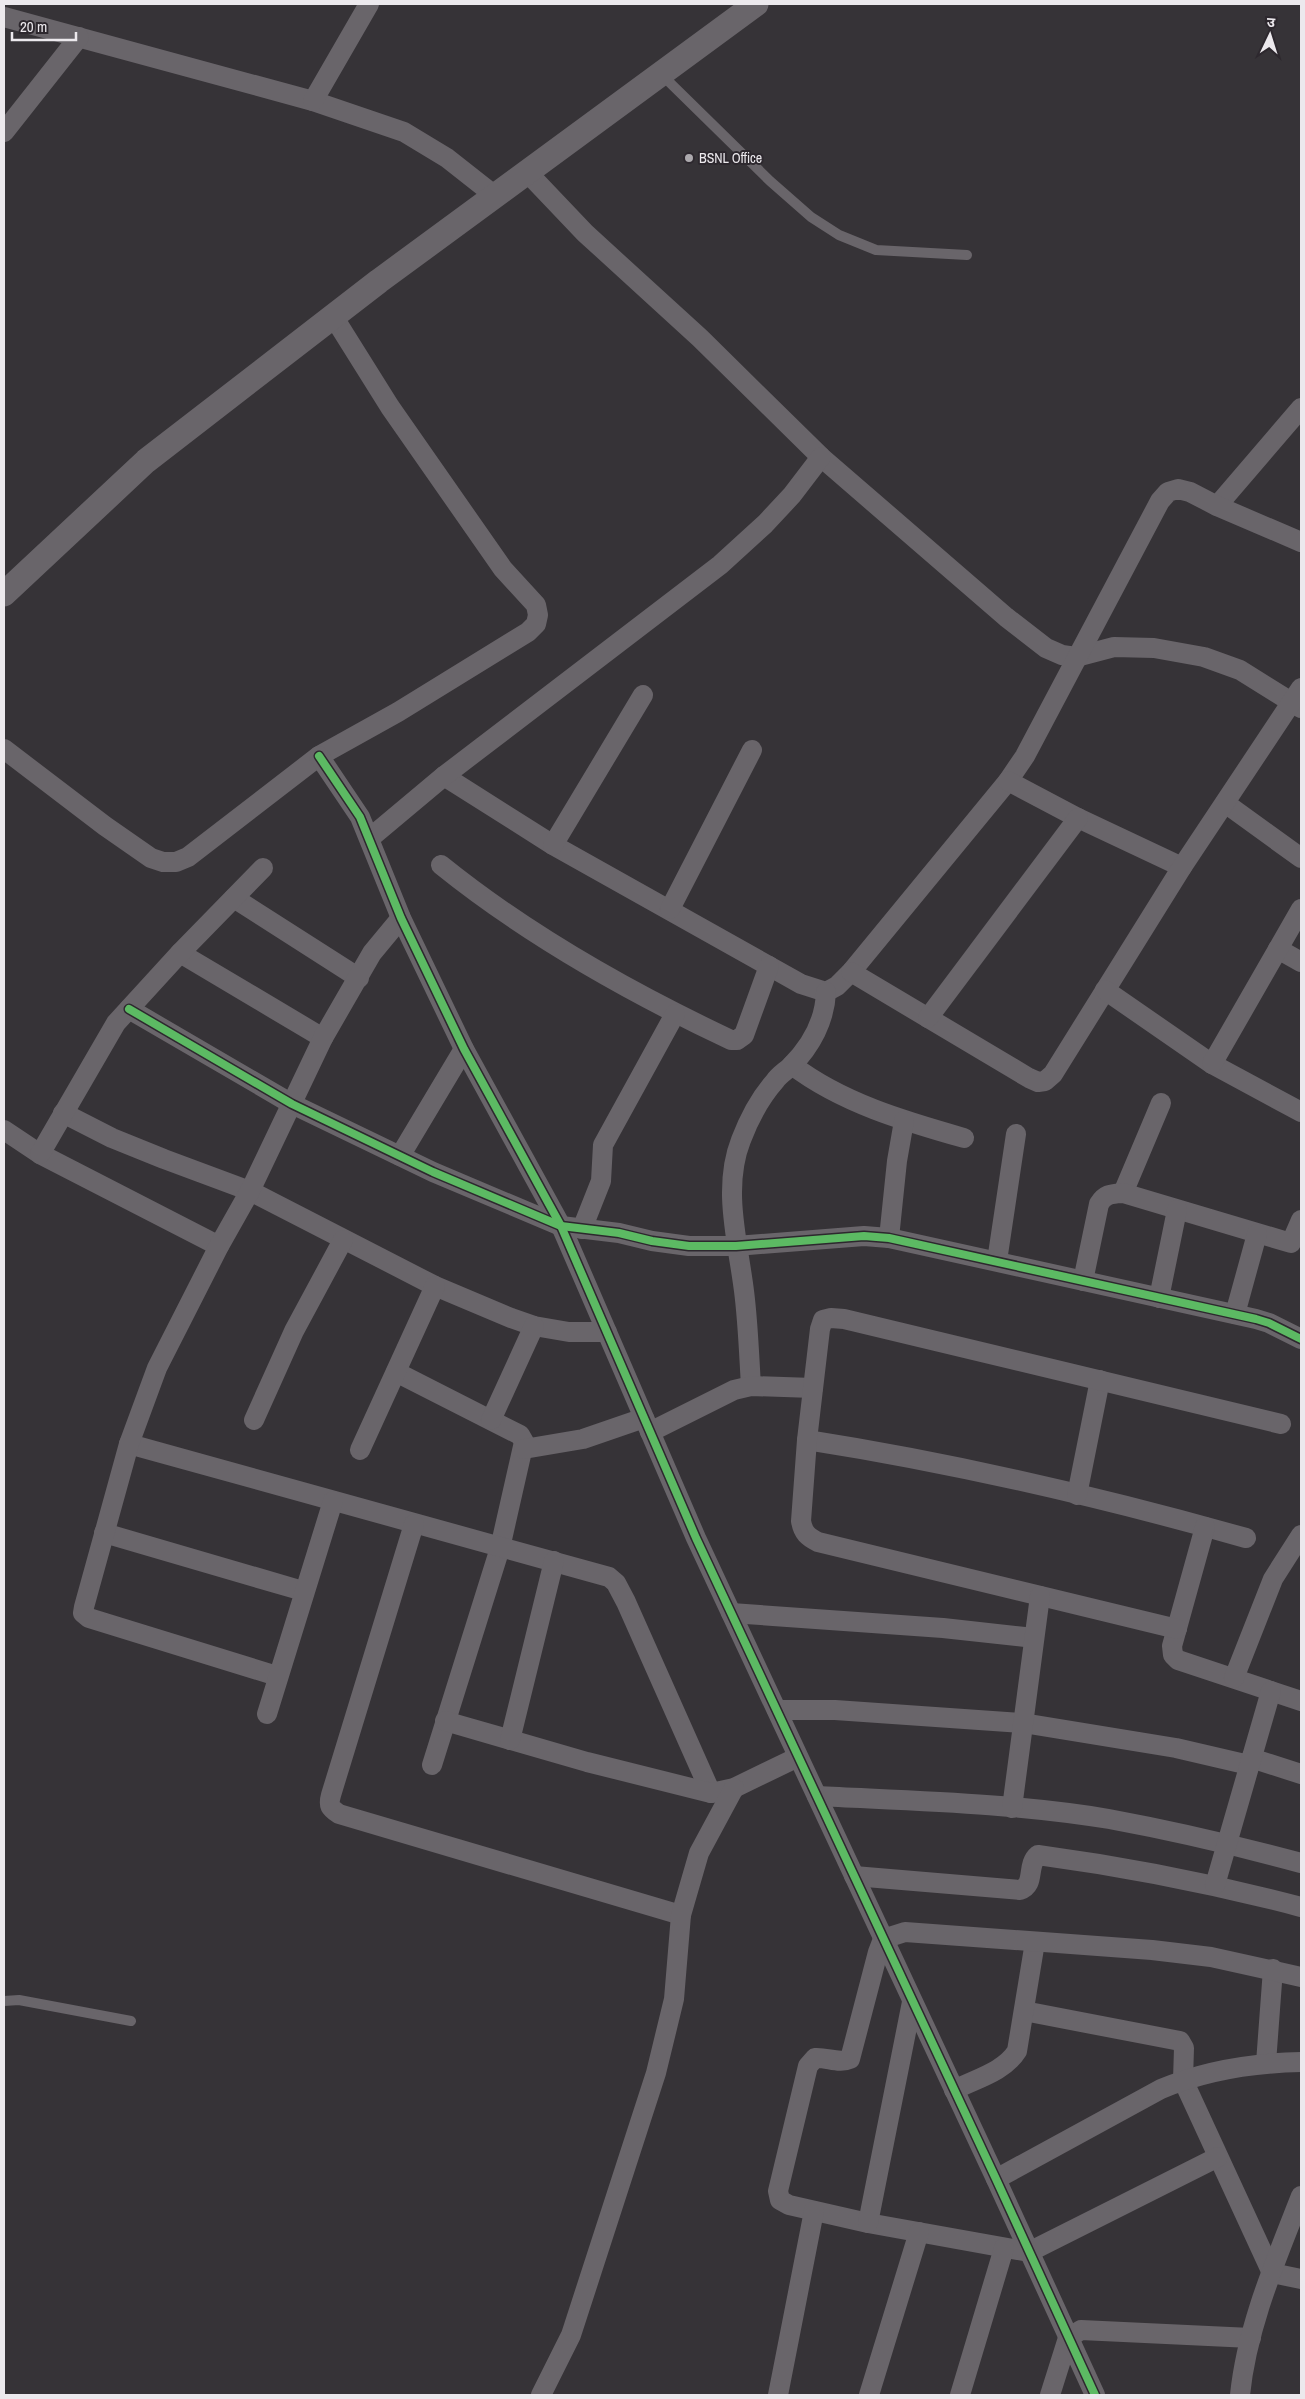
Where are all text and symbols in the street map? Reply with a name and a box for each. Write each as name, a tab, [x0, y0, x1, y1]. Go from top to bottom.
scale bar	[12, 10, 76, 42]
north arrow	[1245, 10, 1295, 60]
text: उ	[1266, 13, 1276, 31]
text: 20 m	[20, 16, 47, 37]
place label: BSNL Office	[699, 149, 762, 167]
marker: BSNL Office	[683, 152, 695, 164]

